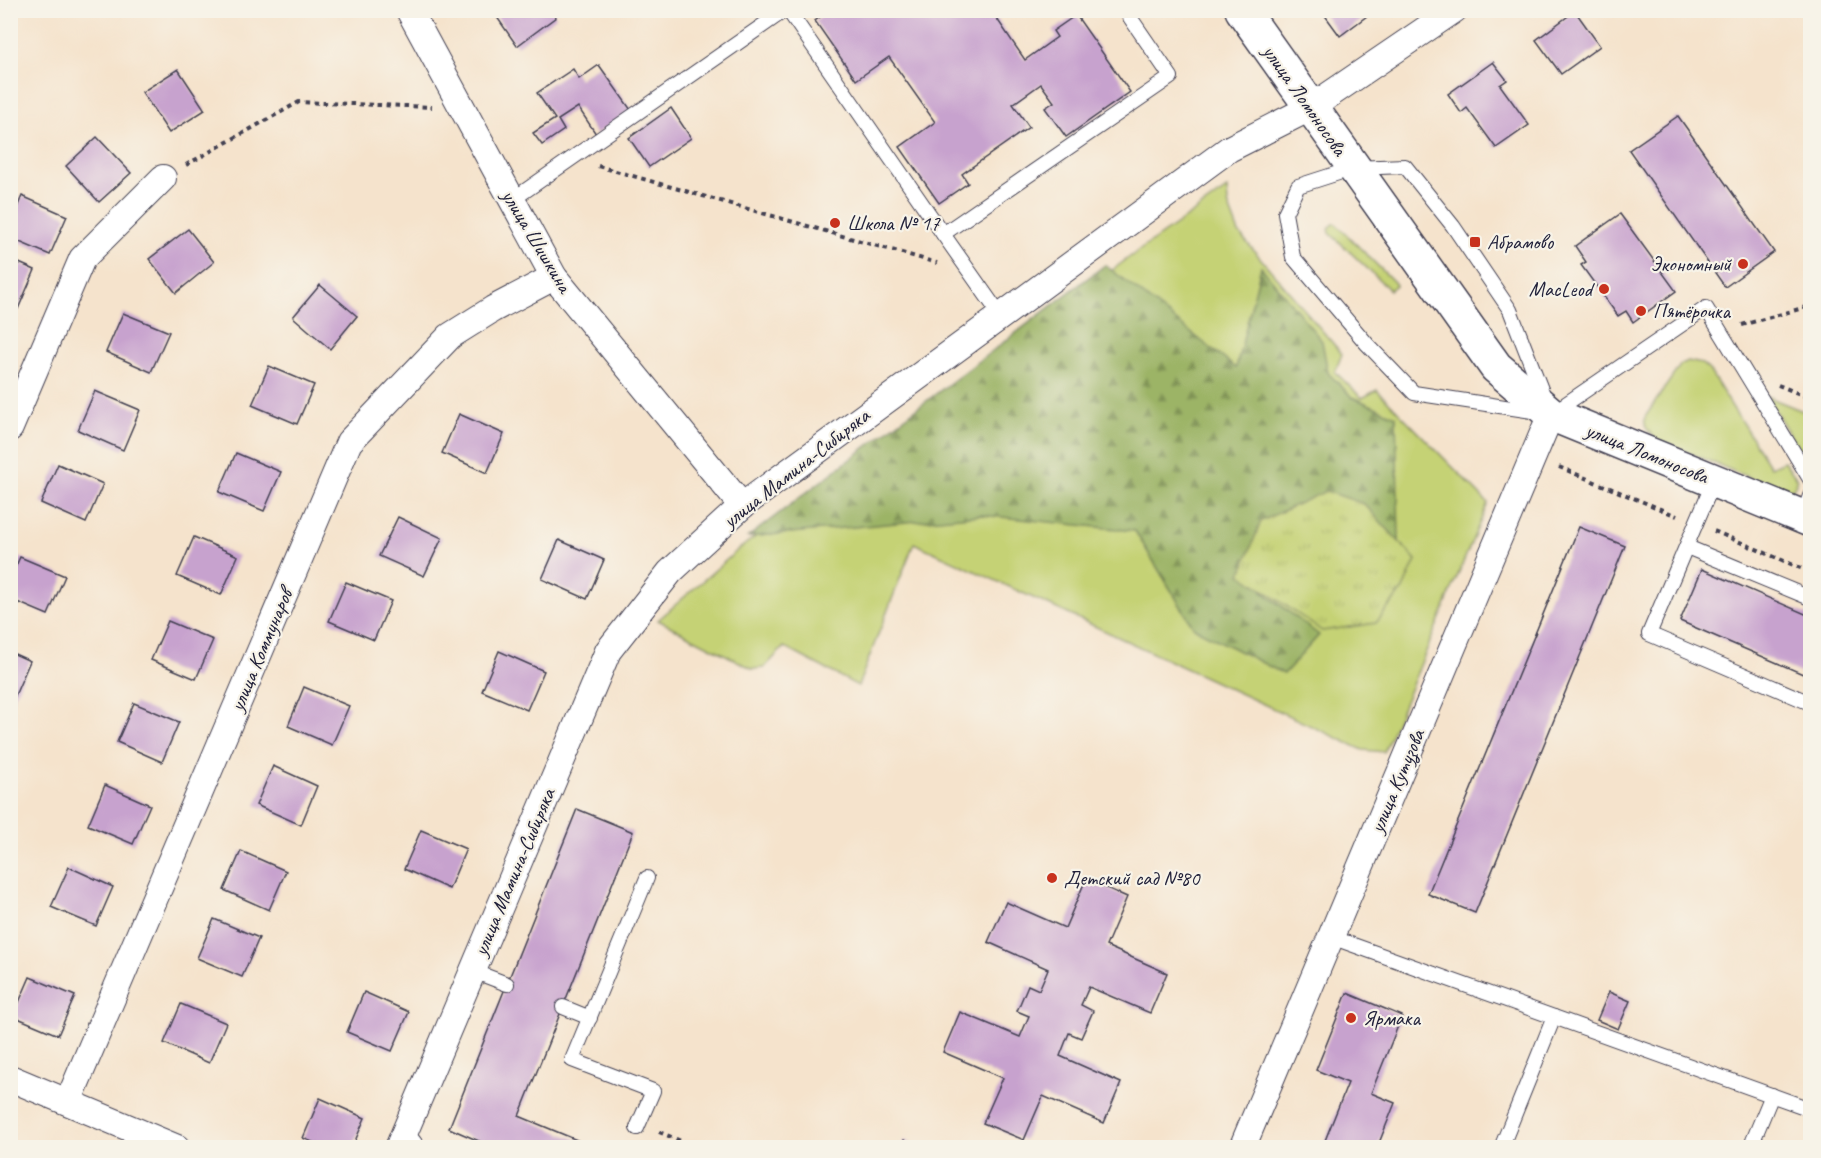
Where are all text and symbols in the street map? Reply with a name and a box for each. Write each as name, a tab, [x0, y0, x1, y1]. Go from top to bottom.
street label: улица Ломоносова	[1256, 38, 1354, 162]
street label: улица Шишкина	[495, 183, 579, 299]
place label: Школа № 17	[847, 210, 941, 236]
marker: Школа № 17	[828, 216, 842, 230]
place label: Абрамово	[1487, 229, 1555, 255]
marker: Абрамово	[1468, 235, 1482, 249]
place label: Экономный	[1650, 251, 1732, 277]
marker: Экономный	[1736, 257, 1750, 271]
place label: MacLeod	[1529, 276, 1596, 302]
marker: MacLeod	[1597, 282, 1611, 296]
place label: Пятёрочка	[1653, 298, 1732, 324]
marker: Пятёрочка	[1634, 304, 1648, 318]
street label: улица Мамина-Сибиряка	[716, 401, 876, 535]
street label: улица Ломоносова	[1580, 416, 1713, 490]
street label: улица Коммунаров	[223, 581, 300, 717]
street label: улица Кутузова	[1363, 724, 1432, 839]
street label: улица Мамина-Сибиряка	[466, 783, 562, 961]
place label: Детский сад №80	[1064, 865, 1201, 891]
marker: Детский сад №80	[1045, 871, 1059, 885]
place label: Ярмака	[1363, 1005, 1422, 1031]
marker: Ярмака	[1344, 1011, 1358, 1025]

